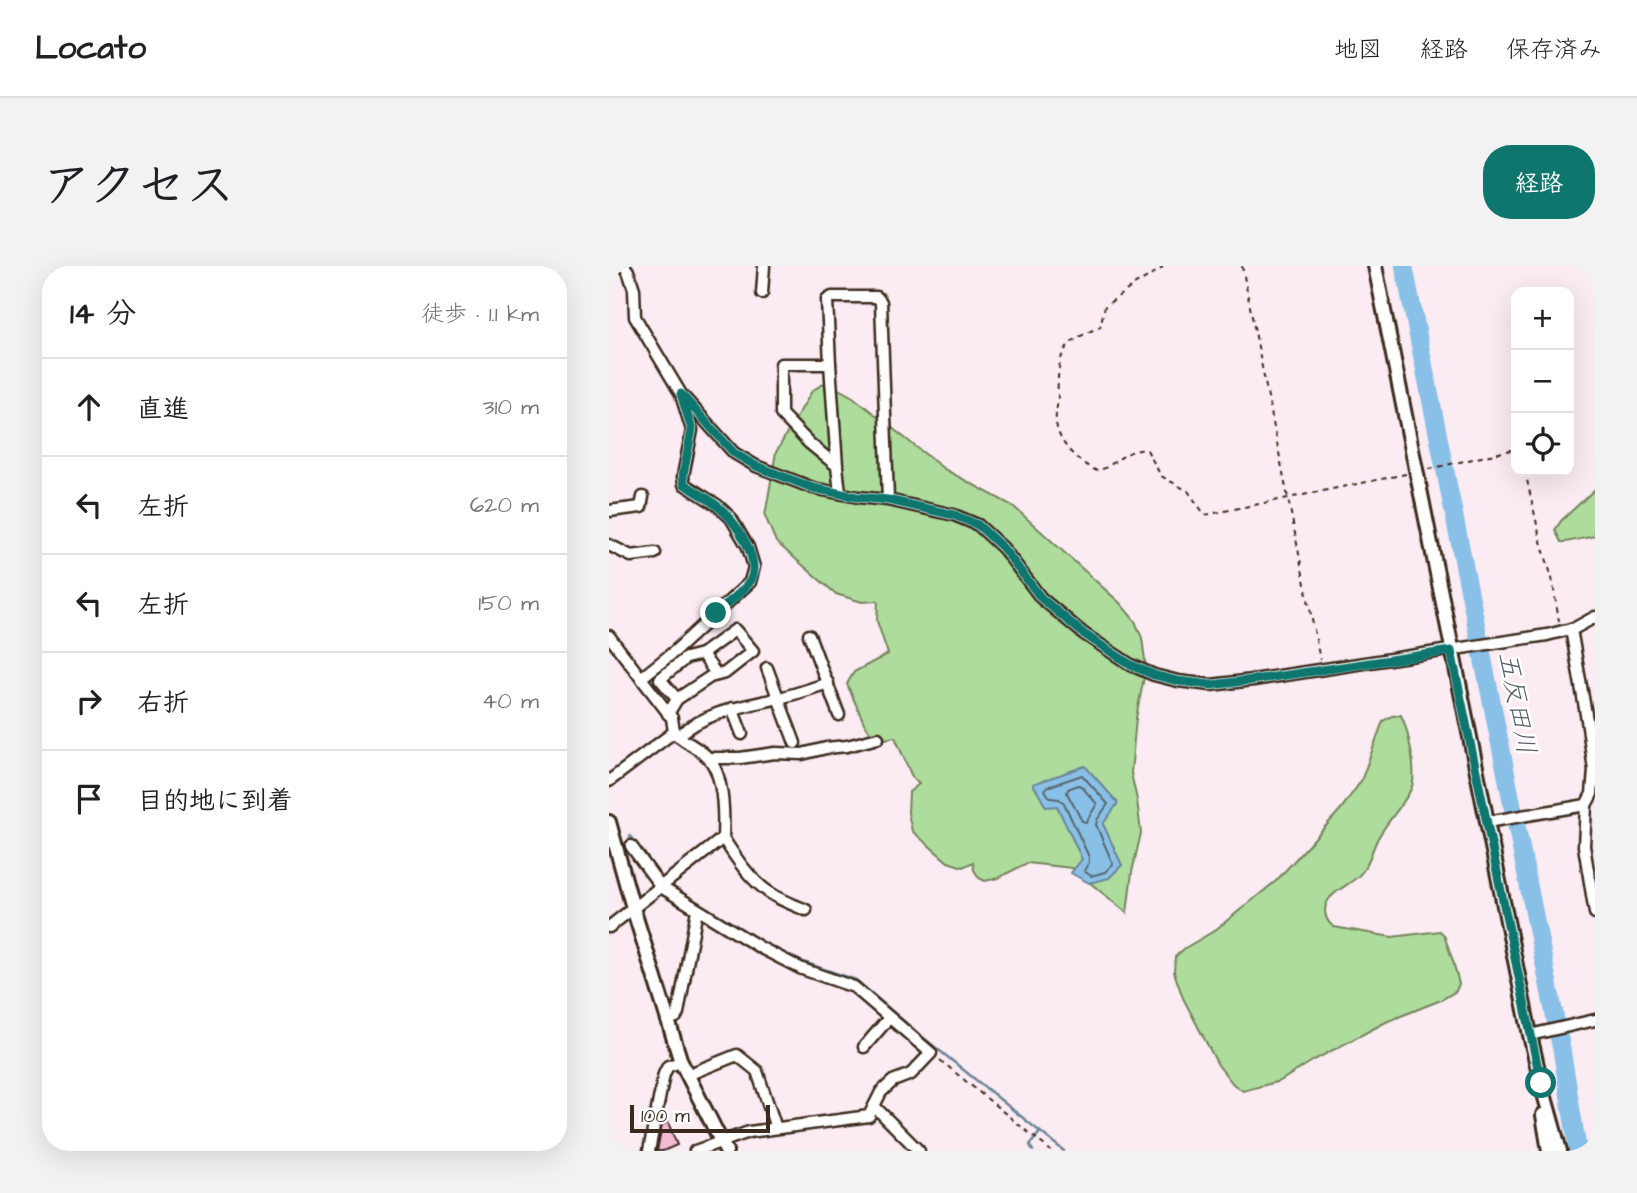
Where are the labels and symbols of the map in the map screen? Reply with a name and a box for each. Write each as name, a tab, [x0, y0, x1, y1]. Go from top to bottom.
route end	[700, 597, 731, 628]
water label: 五反田川	[1489, 649, 1545, 757]
route start	[1525, 1067, 1556, 1098]
scale bar	[630, 1102, 770, 1134]

